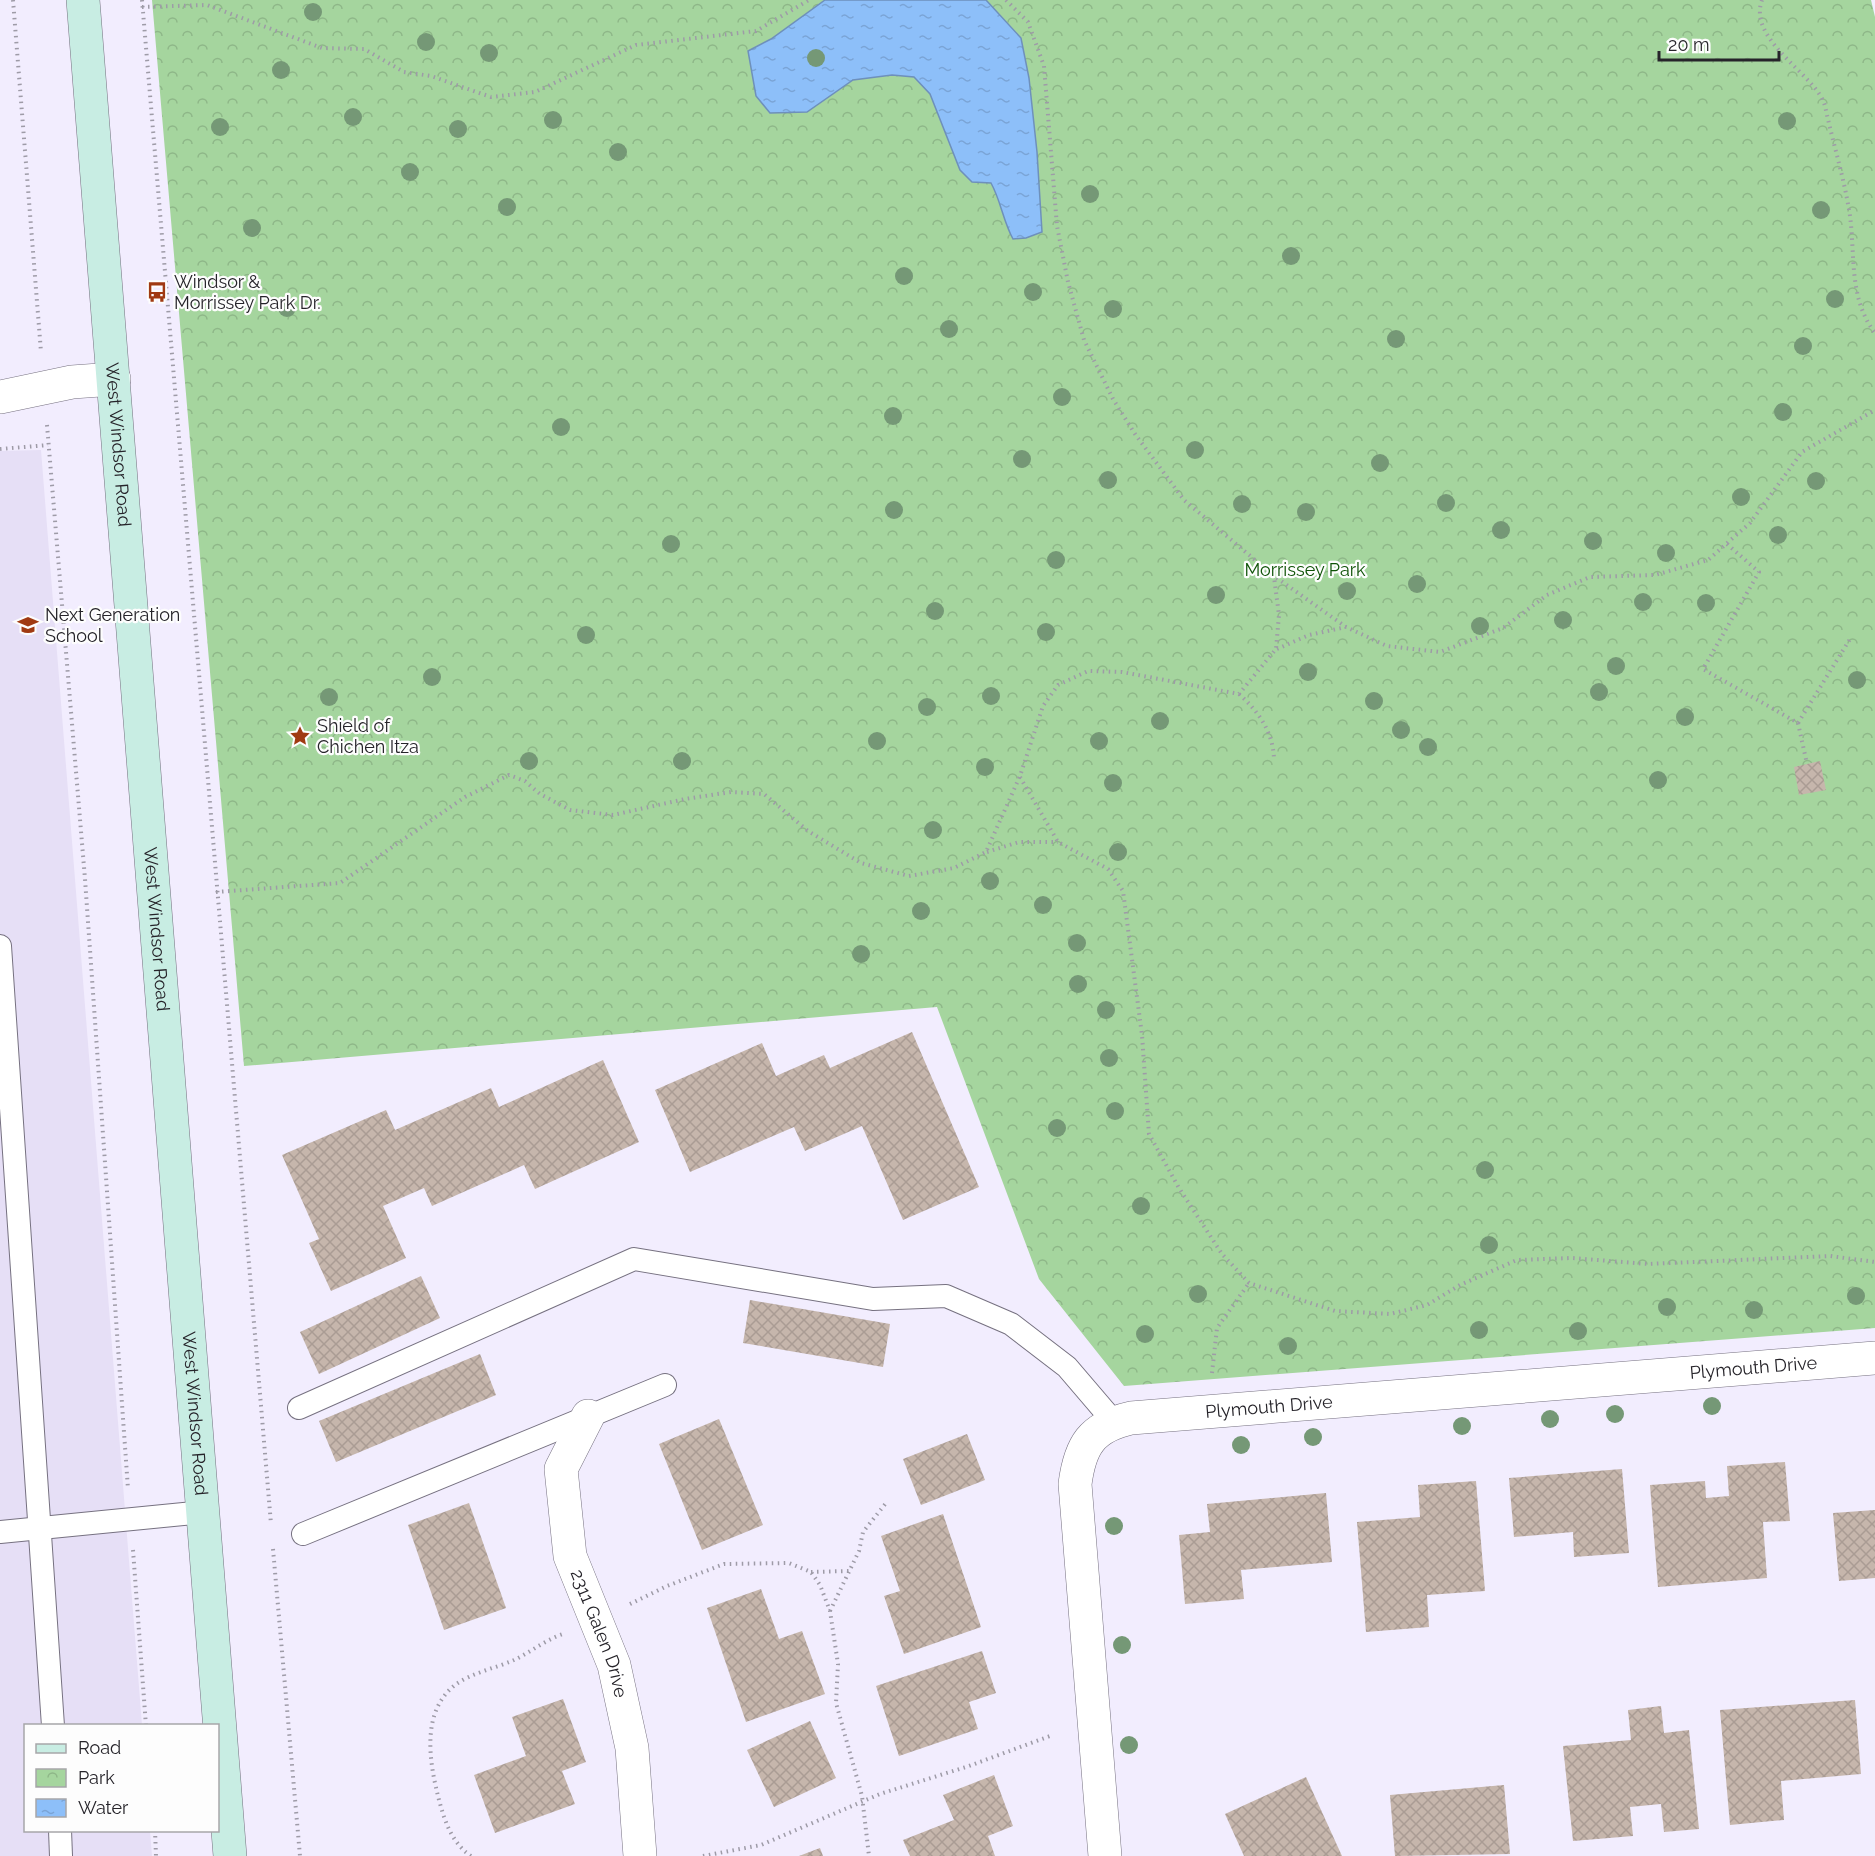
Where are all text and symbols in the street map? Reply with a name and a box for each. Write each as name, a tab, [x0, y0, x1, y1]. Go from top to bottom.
scale bar	[1659, 24, 1779, 62]
text: 20 m	[1668, 34, 1710, 55]
place label: Windsor & Morrissey Park Dr.	[174, 271, 321, 313]
bus stop icon: Windsor & Morrissey Park Dr.	[145, 280, 169, 304]
street label: West Windsor Road	[102, 362, 136, 527]
park label: Morrissey Park	[1244, 559, 1366, 580]
place label: Next Generation School	[45, 604, 180, 646]
school or university icon: Next Generation School	[16, 613, 40, 637]
place label: Shield of Chichen Itza	[317, 715, 419, 757]
place icon: Shield of Chichen Itza	[288, 724, 312, 748]
street label: West Windsor Road	[140, 846, 174, 1012]
street label: West Windsor Road	[178, 1331, 212, 1496]
street label: Plymouth Drive	[1689, 1352, 1818, 1383]
street label: Plymouth Drive	[1204, 1391, 1334, 1422]
street label: 2311 Galen Drive	[566, 1566, 632, 1700]
legend	[24, 1724, 219, 1832]
text: Road	[78, 1737, 121, 1758]
text: Park	[78, 1767, 115, 1788]
text: Water	[78, 1797, 129, 1818]

